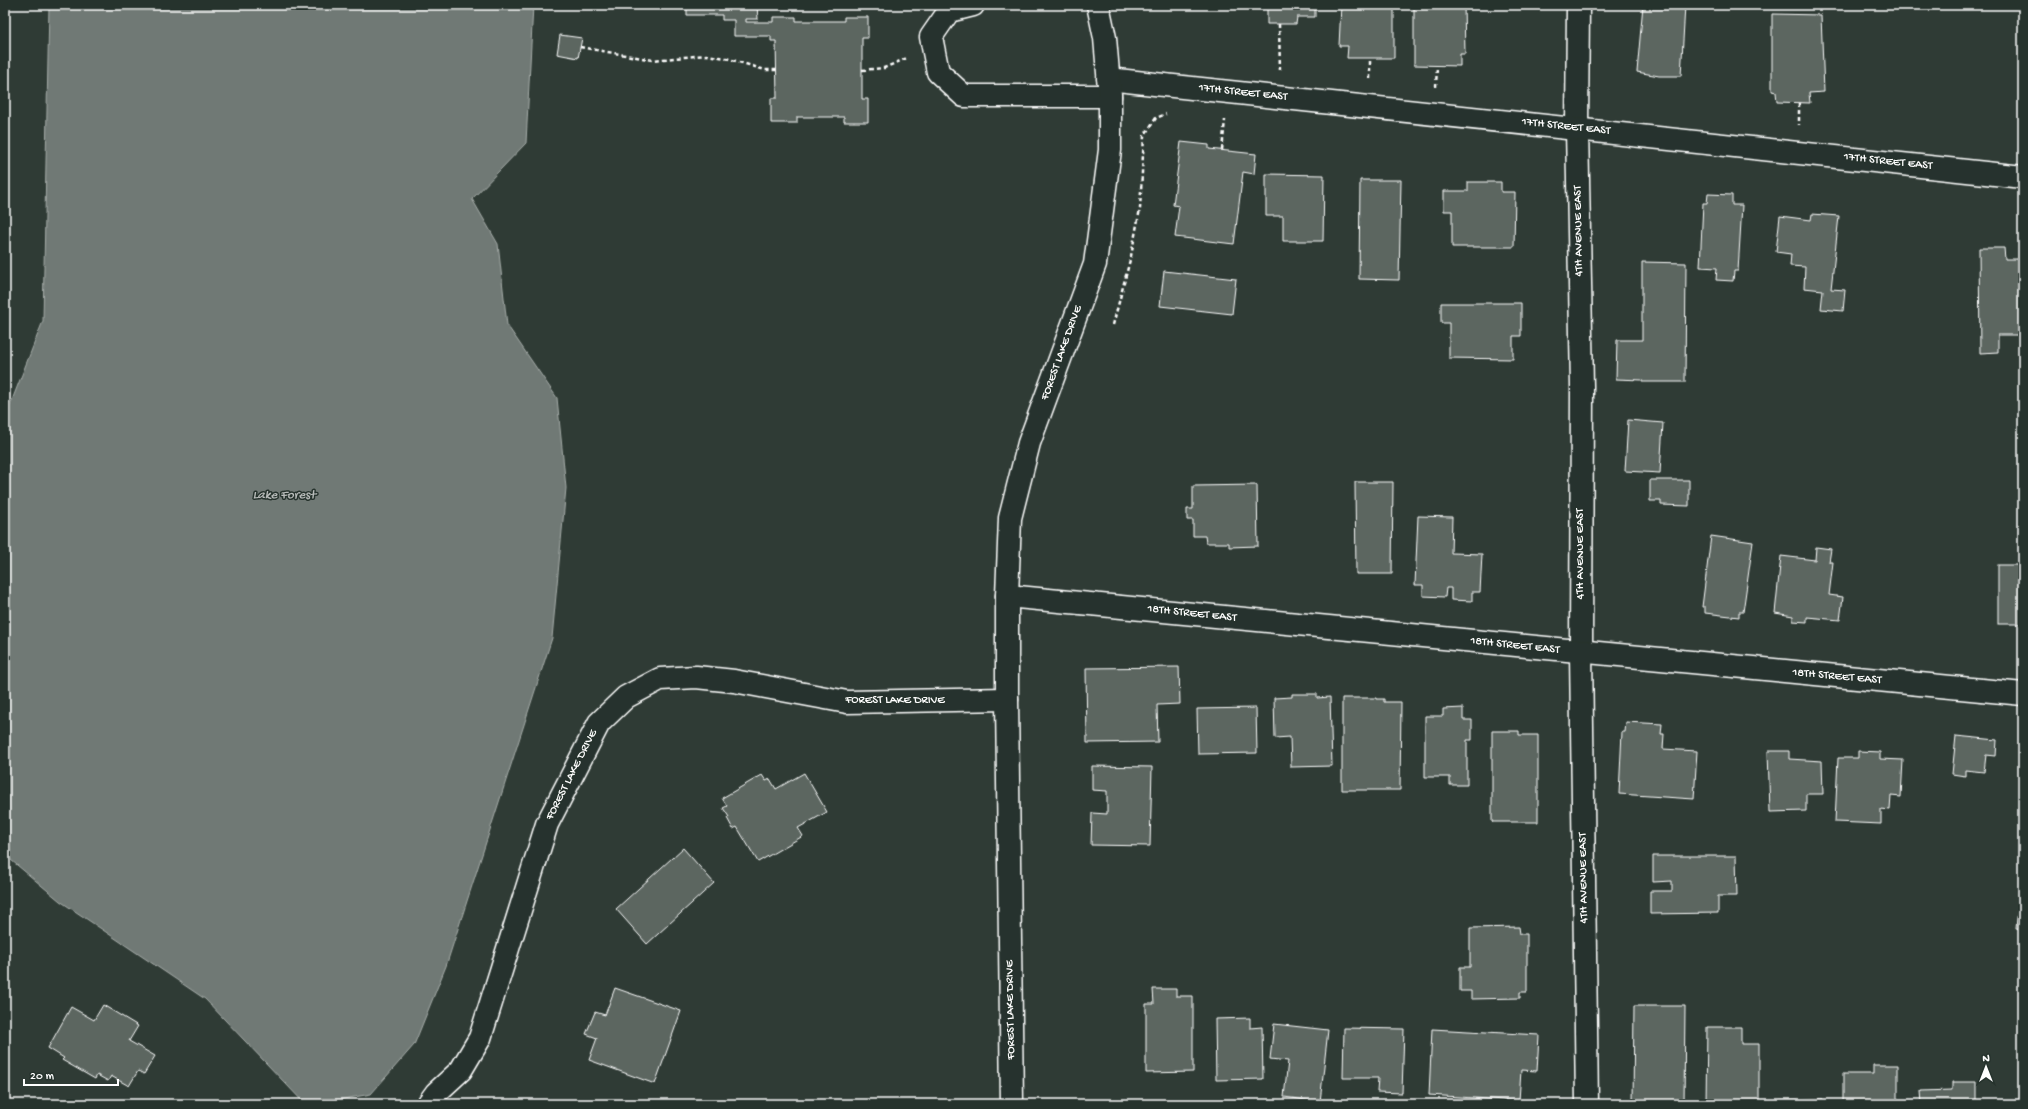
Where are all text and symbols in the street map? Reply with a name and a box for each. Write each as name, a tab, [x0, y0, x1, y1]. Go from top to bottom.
street label: 17TH STREET EAST	[1197, 81, 1289, 105]
street label: 17TH STREET EAST	[1520, 115, 1612, 139]
street label: 17TH STREET EAST	[1842, 150, 1934, 174]
street label: 4TH AVENUE EAST	[1571, 184, 1587, 277]
street label: FOREST LAKE DRIVE	[1038, 303, 1086, 403]
water label: Lake Forest	[253, 488, 318, 503]
street label: 4TH AVENUE EAST	[1574, 507, 1588, 600]
street label: 18TH STREET EAST	[1146, 602, 1239, 626]
street label: 18TH STREET EAST	[1469, 634, 1562, 658]
street label: 18TH STREET EAST	[1791, 666, 1883, 688]
street label: FOREST LAKE DRIVE	[844, 694, 945, 708]
street label: FOREST LAKE DRIVE	[543, 727, 601, 823]
street label: 4TH AVENUE EAST	[1576, 831, 1592, 924]
street label: FOREST LAKE DRIVE	[1003, 960, 1019, 1061]
north arrow	[1966, 1047, 2006, 1087]
text: N	[1982, 1053, 1990, 1065]
scale bar	[24, 1061, 118, 1087]
text: 20 m	[30, 1070, 55, 1084]

